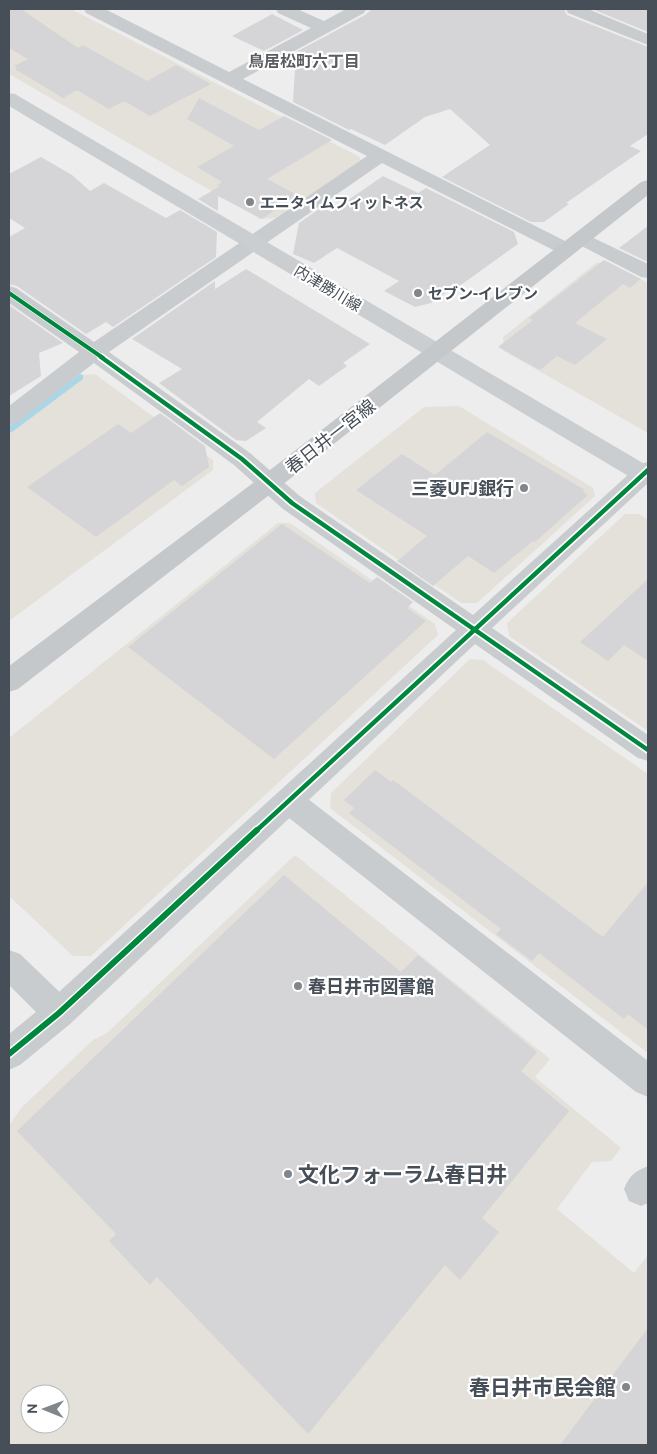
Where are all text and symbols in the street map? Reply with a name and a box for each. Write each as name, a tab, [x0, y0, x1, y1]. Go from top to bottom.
district label: 鳥居松町六丁目	[248, 52, 360, 70]
place label: エニタイムフィットネス	[260, 194, 424, 211]
marker: エニタイムフィットネス	[244, 196, 256, 208]
street label: 内津勝川線	[291, 261, 365, 315]
place label: セブン-イレブン	[428, 285, 538, 302]
marker: セブン-イレブン	[412, 287, 424, 299]
street label: 春日井一宮線	[281, 395, 379, 477]
place label: 三菱UFJ銀行	[411, 478, 514, 498]
marker: 三菱UFJ銀行	[518, 482, 530, 494]
place label: 春日井市図書館	[308, 976, 434, 996]
marker: 春日井市図書館	[292, 980, 304, 992]
place label: 文化フォーラム春日井	[298, 1162, 507, 1186]
marker: 文化フォーラム春日井	[282, 1168, 294, 1180]
place label: 春日井市民会館	[469, 1375, 616, 1399]
marker: 春日井市民会館	[620, 1381, 632, 1393]
north arrow	[20, 1384, 70, 1434]
text: N	[24, 1403, 40, 1414]

